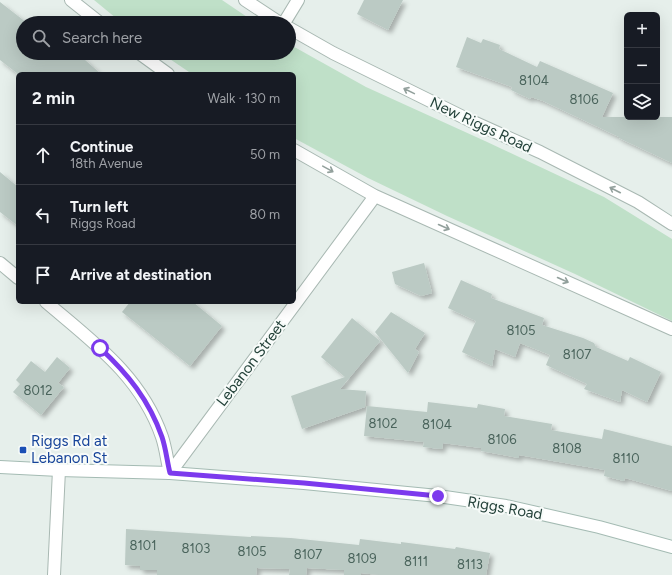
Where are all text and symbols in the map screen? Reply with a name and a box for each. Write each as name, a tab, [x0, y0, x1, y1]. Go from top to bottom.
map controls	[624, 12, 660, 120]
button: +	[624, 12, 660, 48]
search box	[16, 16, 296, 60]
icon: search	[30, 27, 52, 49]
text: Search here	[62, 29, 142, 47]
button: −	[624, 48, 660, 84]
house number: 8104	[519, 73, 549, 88]
button: layers	[624, 84, 660, 120]
one-way arrow	[403, 87, 415, 94]
text: 2 min	[32, 88, 75, 108]
text: Walk · 130 m	[207, 91, 280, 106]
house number: 8106	[569, 92, 599, 107]
street label: New Riggs Road	[427, 93, 535, 157]
text: Continue	[70, 138, 133, 156]
icon: ahead	[32, 144, 54, 166]
text: 50 m	[250, 147, 280, 162]
text: 18th Avenue	[70, 156, 143, 171]
one-way arrow	[322, 166, 334, 174]
one-way arrow	[609, 186, 621, 193]
text: Turn left	[70, 198, 128, 216]
icon: left	[32, 204, 54, 226]
text: 80 m	[249, 207, 280, 222]
text: Riggs Road	[70, 216, 136, 231]
one-way arrow	[438, 224, 450, 231]
icon: arrive	[32, 264, 54, 286]
text: Arrive at destination	[70, 266, 211, 284]
one-way arrow	[557, 277, 569, 284]
street label: Lebanon Street	[213, 316, 290, 410]
house number: 8105	[506, 323, 536, 338]
route start	[91, 339, 109, 357]
house number: 8107	[563, 347, 591, 362]
house number: 8012	[24, 383, 52, 398]
house number: 8102	[369, 416, 397, 431]
house number: 8104	[422, 417, 452, 432]
place label: Riggs Rd at Lebanon St	[31, 432, 108, 467]
house number: 8106	[487, 432, 517, 447]
house number: 8108	[552, 441, 582, 456]
marker: Riggs Rd at Lebanon St	[18, 445, 28, 455]
house number: 8110	[612, 451, 640, 466]
route end	[429, 487, 447, 505]
street label: Riggs Road	[466, 493, 544, 523]
house number: 8101	[129, 538, 157, 553]
house number: 8103	[182, 541, 210, 556]
house number: 8105	[237, 544, 267, 559]
house number: 8107	[294, 547, 322, 562]
house number: 8109	[347, 551, 377, 566]
house number: 8111	[404, 554, 428, 569]
house number: 8113	[457, 557, 483, 572]

